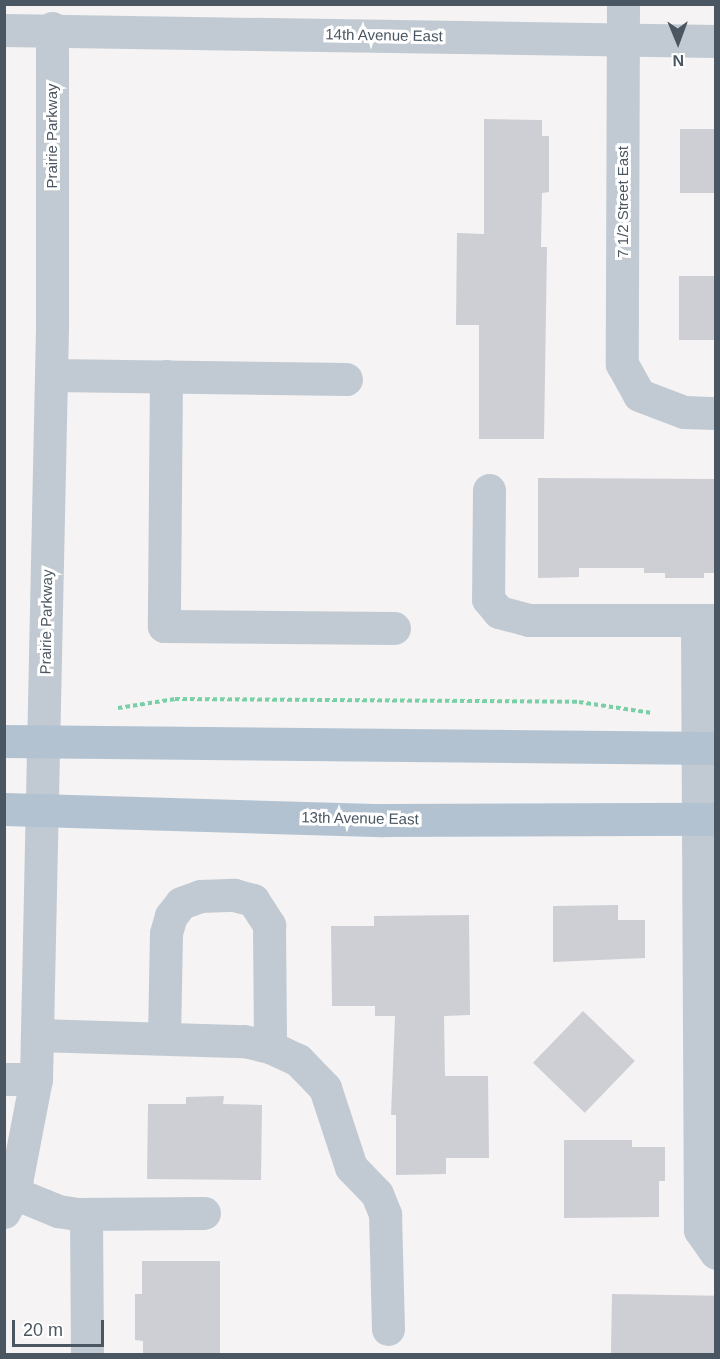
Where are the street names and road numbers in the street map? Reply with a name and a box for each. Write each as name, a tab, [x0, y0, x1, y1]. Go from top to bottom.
street label: 14th Avenue East	[325, 25, 443, 45]
street label: Prairie Parkway	[43, 83, 61, 189]
street label: 7 1/2 Street East	[614, 146, 632, 258]
street label: Prairie Parkway	[36, 569, 56, 675]
street label: 13th Avenue East	[301, 808, 419, 828]

